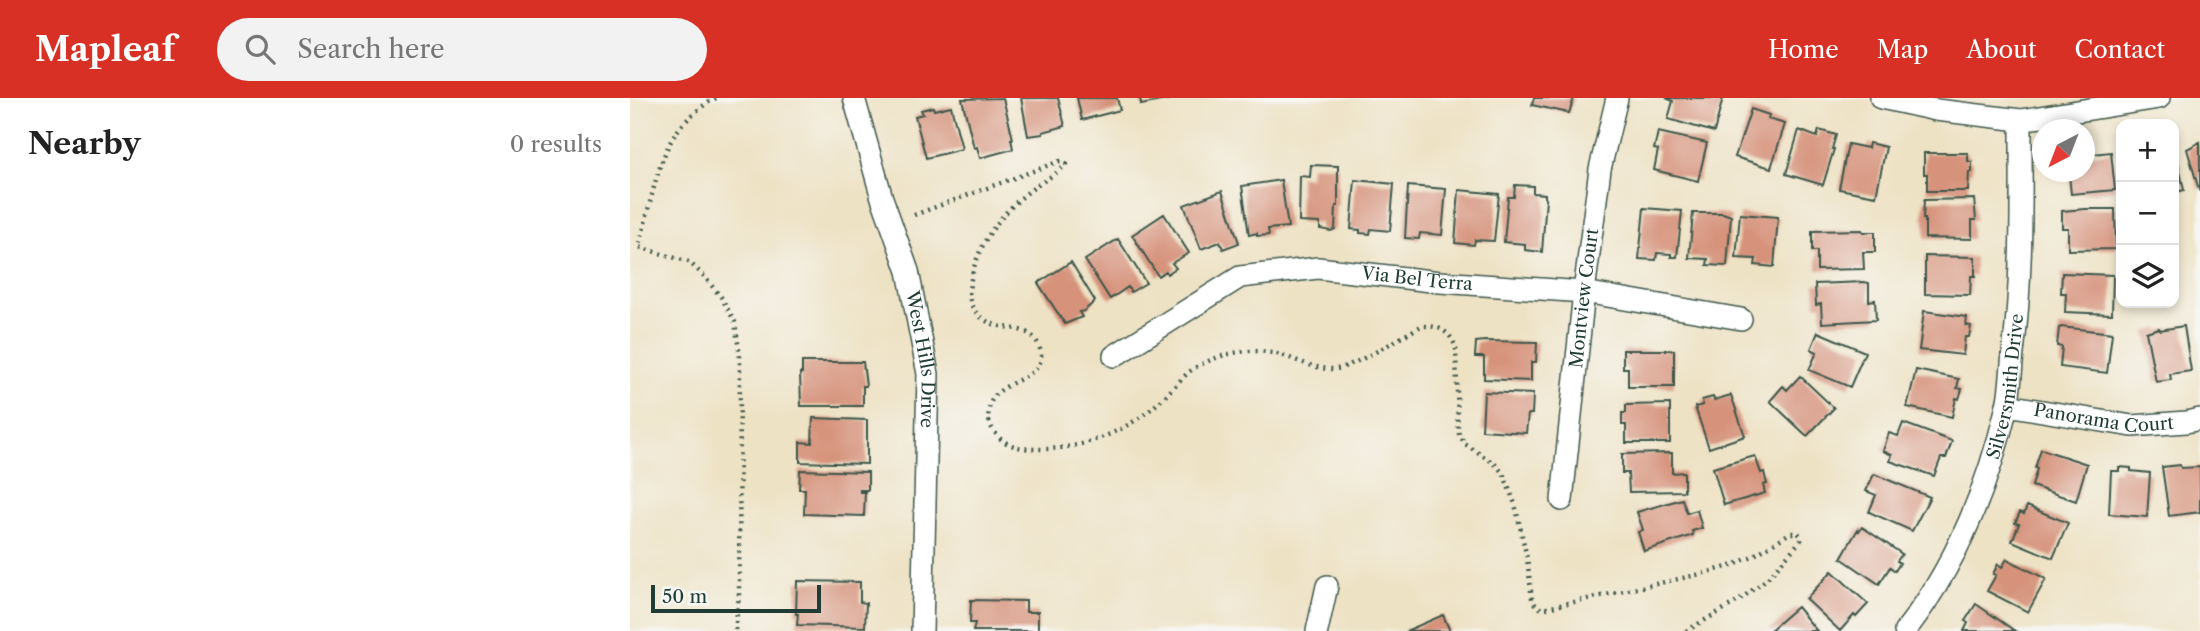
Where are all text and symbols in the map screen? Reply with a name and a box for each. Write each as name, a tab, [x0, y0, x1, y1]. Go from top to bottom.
search box	[217, 18, 707, 81]
text: Mapleaf	[35, 29, 175, 70]
icon: search	[241, 30, 279, 68]
text: Search here	[297, 33, 445, 65]
text: Home	[1768, 35, 1839, 64]
text: Map	[1877, 35, 1928, 64]
text: About	[1966, 35, 2037, 64]
text: Contact	[2075, 35, 2165, 64]
north arrow	[2032, 119, 2095, 182]
map controls	[2116, 119, 2179, 308]
button: +	[2116, 119, 2179, 182]
text: Nearby	[28, 125, 141, 162]
text: 0 results	[510, 130, 602, 158]
button: −	[2116, 182, 2179, 245]
street label: Montview Court	[1565, 226, 1603, 369]
button: layers	[2116, 245, 2179, 308]
street label: Via Bel Terra	[1360, 262, 1474, 295]
street label: West Hills Drive	[901, 288, 939, 428]
street label: Silversmith Drive	[1982, 313, 2028, 462]
street label: Panorama Court	[2032, 399, 2175, 438]
scale bar	[651, 582, 821, 614]
text: 50 m	[662, 585, 707, 608]

